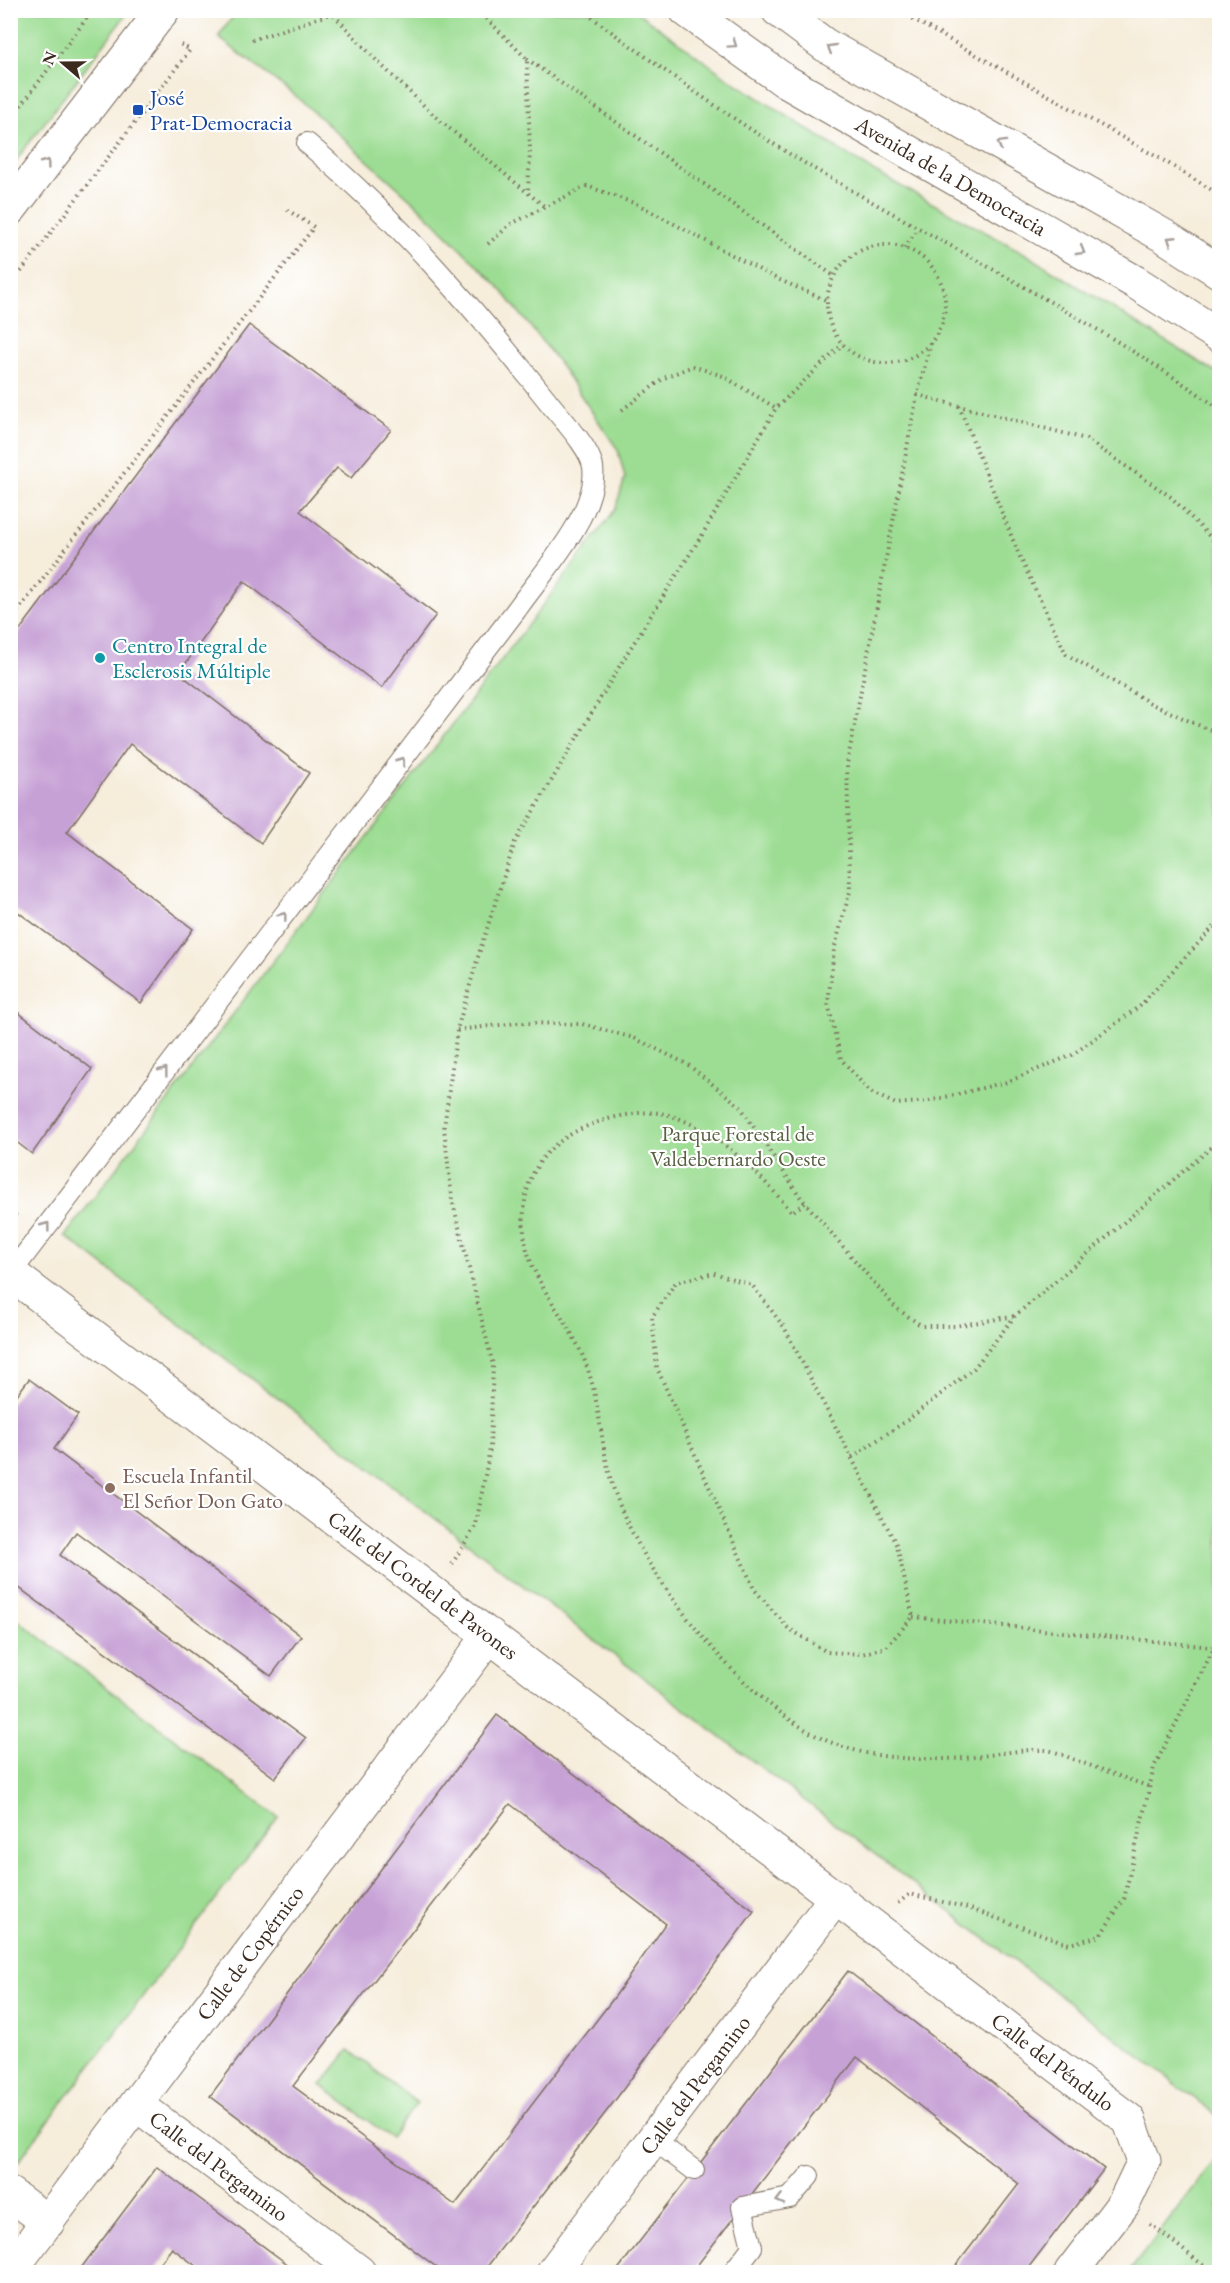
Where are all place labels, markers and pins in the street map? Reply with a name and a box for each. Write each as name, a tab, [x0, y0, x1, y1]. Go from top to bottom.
place label: José Prat-Democracia	[148, 83, 292, 137]
marker: José Prat-Democracia	[131, 103, 145, 117]
place label: Centro Integral de Esclerosis Múltiple	[112, 631, 271, 685]
marker: Centro Integral de Esclerosis Múltiple	[93, 651, 107, 665]
place label: Escuela Infantil El Señor Don Gato	[122, 1461, 283, 1515]
marker: Escuela Infantil El Señor Don Gato	[103, 1481, 117, 1495]

